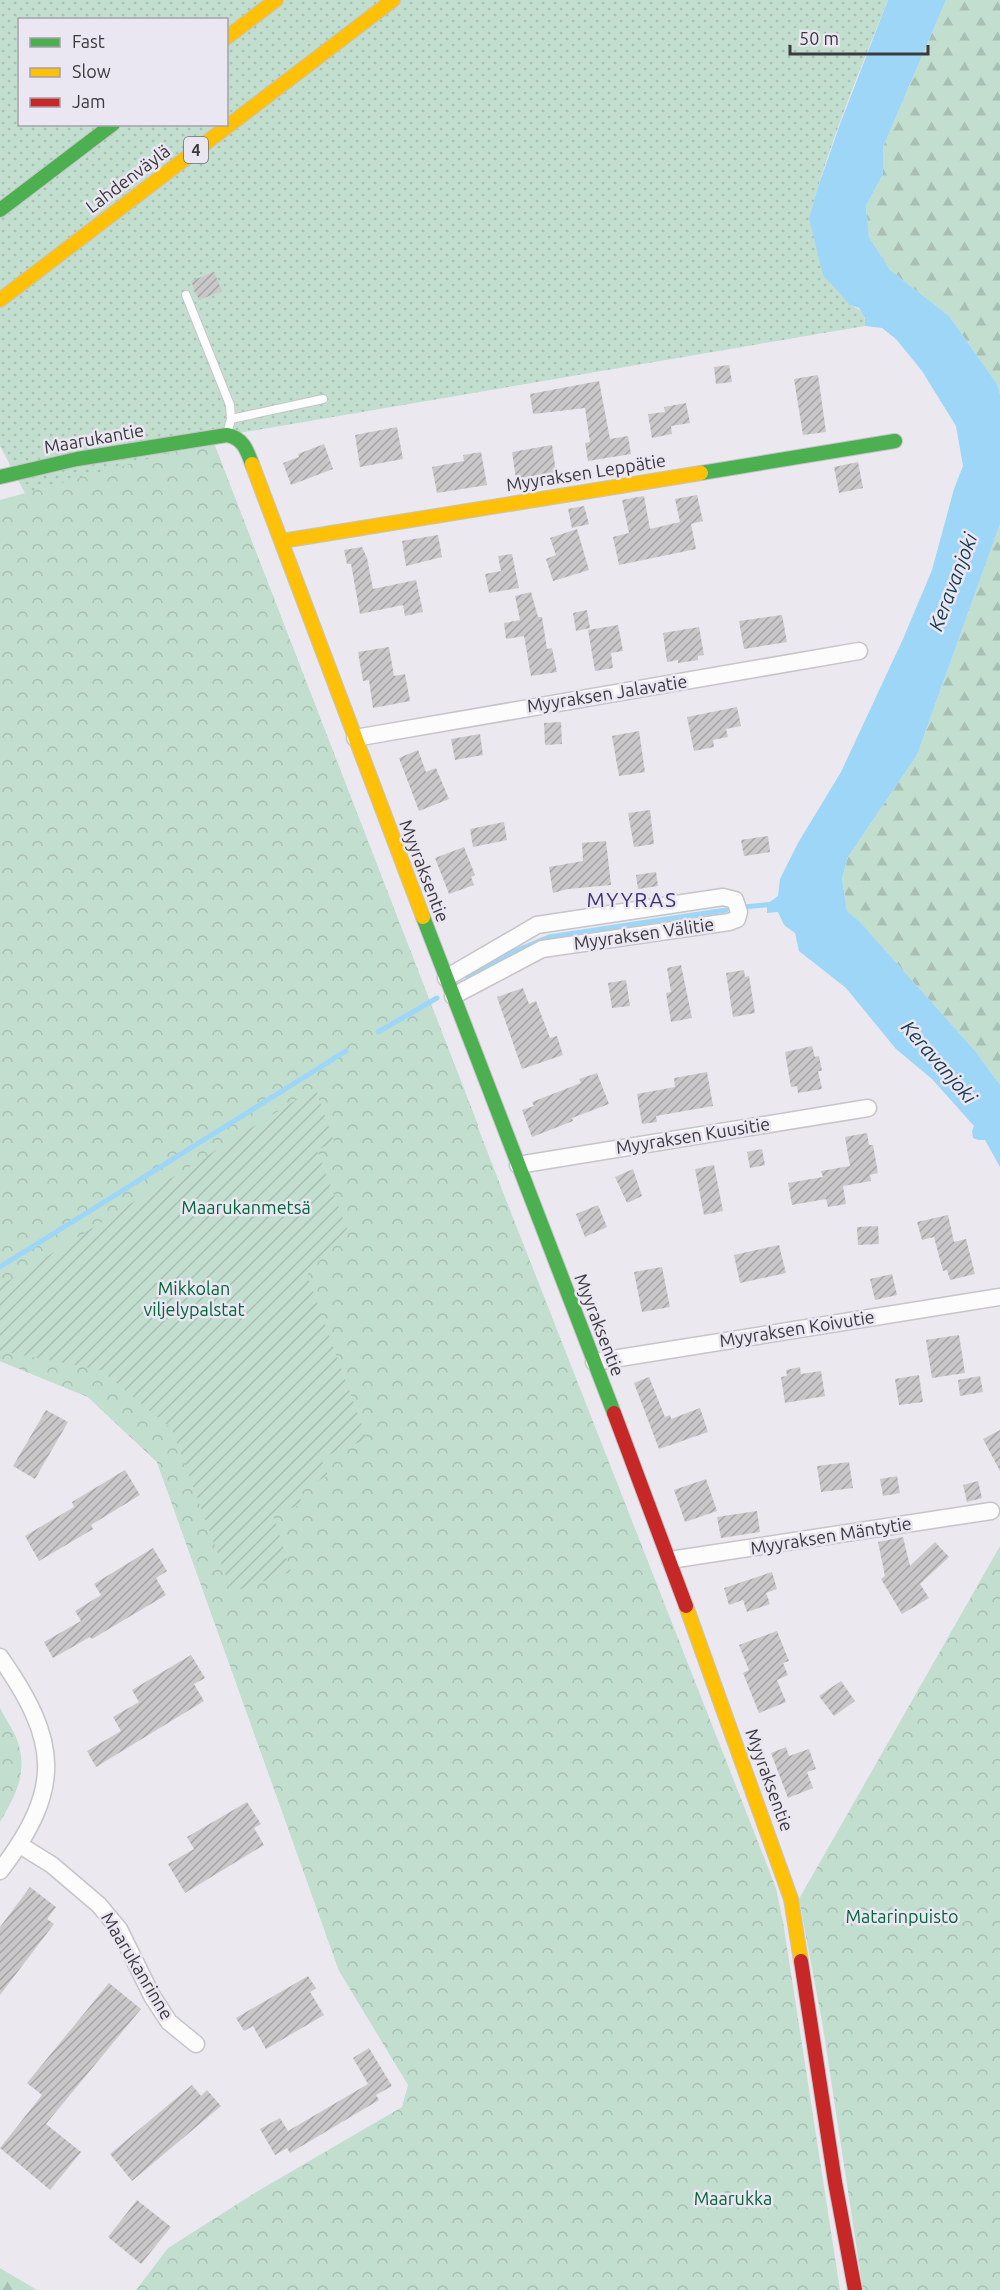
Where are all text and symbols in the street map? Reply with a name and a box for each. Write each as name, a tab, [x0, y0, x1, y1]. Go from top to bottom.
legend	[18, 18, 228, 126]
scale bar	[790, 18, 928, 56]
text: 50 m	[799, 28, 839, 48]
text: Fast	[72, 31, 105, 51]
text: Slow	[72, 61, 111, 81]
text: Jam	[72, 91, 106, 111]
road number: 4	[184, 137, 208, 163]
street label: Lahdenväylä	[81, 140, 173, 216]
street label: Maarukantie	[42, 419, 145, 457]
street label: Myyraksen Leppätie	[505, 450, 667, 495]
water label: Keravanjoki	[923, 529, 982, 634]
street label: Myyraksen Jalavatie	[525, 670, 688, 716]
street label: Myyraksentie	[396, 817, 454, 925]
district label: MYYRAS	[586, 887, 678, 911]
street label: Myyraksen Välitie	[572, 913, 715, 953]
water label: Keravanjoki	[897, 1015, 982, 1109]
street label: Myyraksen Kuusitie	[614, 1113, 771, 1157]
park label: Maarukanmetsä	[181, 1197, 311, 1217]
street label: Myyraksentie	[571, 1271, 629, 1379]
park label: Mikkolan viljelypalstat	[143, 1278, 245, 1319]
street label: Myyraksen Koivutie	[718, 1306, 876, 1350]
street label: Myyraksen Mäntytie	[749, 1512, 913, 1558]
street label: Myyraksentie	[742, 1726, 798, 1834]
park label: Matarinpuisto	[845, 1906, 959, 1926]
street label: Maarukanrinne	[98, 1908, 178, 2023]
park label: Maarukka	[694, 2188, 772, 2208]

